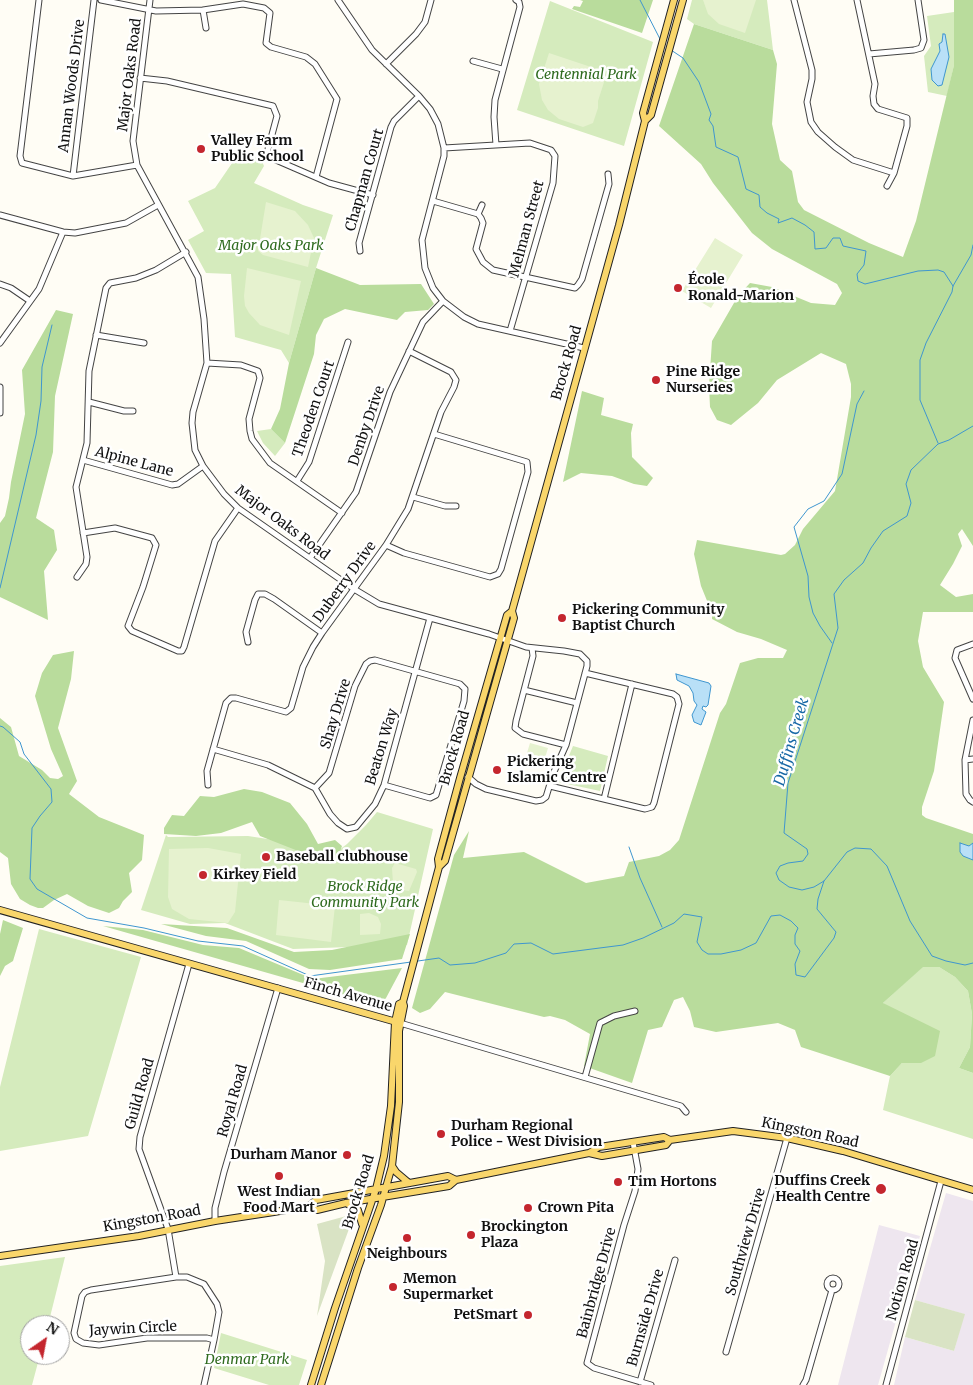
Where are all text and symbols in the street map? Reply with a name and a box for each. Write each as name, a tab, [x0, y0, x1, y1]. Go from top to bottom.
street label: Major Oaks Road	[115, 17, 145, 133]
street label: Annan Woods Drive	[56, 18, 88, 154]
park label: Centennial Park	[535, 67, 637, 83]
street label: Chapman Court	[342, 127, 388, 233]
place label: Valley Farm Public School	[211, 133, 304, 166]
marker: Valley Farm Public School	[195, 143, 207, 155]
street label: Melman Street	[506, 179, 548, 279]
park label: Major Oaks Park	[218, 238, 324, 254]
place label: École Ronald-Marion	[688, 272, 794, 304]
marker: École Ronald-Marion	[672, 282, 684, 294]
street label: Brock Road	[548, 324, 586, 402]
street label: Theoden Court	[290, 358, 338, 460]
place label: Pine Ridge Nurseries	[666, 364, 740, 397]
marker: Pine Ridge Nurseries	[650, 374, 662, 386]
street label: Denby Drive	[345, 384, 389, 468]
street label: Alpine Lane	[93, 443, 175, 481]
street label: Major Oaks Road	[231, 482, 333, 564]
street label: Duberry Drive	[310, 538, 380, 626]
place label: Pickering Community Baptist Church	[572, 602, 724, 634]
marker: Pickering Community Baptist Church	[556, 612, 568, 624]
street label: Shay Drive	[317, 677, 355, 751]
water label: Duffins Creek	[771, 696, 813, 788]
street label: Beaton Way	[362, 707, 402, 787]
street label: Brock Road	[436, 709, 474, 787]
place label: Pickering Islamic Centre	[507, 754, 606, 786]
marker: Pickering Islamic Centre	[491, 764, 503, 776]
place label: Baseball clubhouse	[276, 849, 408, 865]
marker: Baseball clubhouse	[260, 851, 272, 863]
place label: Kirkey Field	[213, 867, 296, 883]
marker: Kirkey Field	[197, 869, 209, 881]
park label: Brock Ridge Community Park	[311, 879, 419, 912]
street label: Finch Avenue	[302, 974, 394, 1016]
street label: Guild Road	[122, 1056, 158, 1132]
street label: Royal Road	[215, 1063, 251, 1139]
street label: Kingston Road	[760, 1114, 860, 1152]
place label: Durham Regional Police - West Division	[451, 1118, 602, 1150]
marker: Durham Regional Police - West Division	[435, 1128, 447, 1140]
place label: Durham Manor	[230, 1147, 337, 1163]
marker: Durham Manor	[341, 1149, 353, 1161]
street label: Brock Road	[340, 1153, 378, 1231]
marker: West Indian Food Mart	[273, 1170, 285, 1182]
place label: Duffins Creek Health Centre	[774, 1173, 870, 1206]
place label: Tim Hortons	[628, 1174, 717, 1190]
marker: Tim Hortons	[612, 1176, 624, 1188]
marker: Duffins Creek Health Centre	[874, 1182, 888, 1196]
place label: West Indian Food Mart	[238, 1184, 320, 1216]
street label: Southview Drive	[723, 1186, 769, 1298]
place label: Crown Pita	[538, 1200, 614, 1216]
street label: Kingston Road	[102, 1202, 202, 1236]
marker: Crown Pita	[522, 1202, 534, 1214]
place label: Brockington Plaza	[481, 1219, 568, 1252]
street label: Bainbridge Drive	[574, 1226, 620, 1340]
marker: Brockington Plaza	[465, 1229, 477, 1241]
marker: Neighbours	[401, 1232, 413, 1244]
street label: Notion Road	[883, 1237, 923, 1323]
place label: Neighbours	[367, 1246, 447, 1262]
street label: Burnside Drive	[624, 1267, 668, 1369]
place label: Memon Supermarket	[403, 1271, 493, 1304]
marker: Memon Supermarket	[387, 1281, 399, 1293]
place label: PetSmart	[453, 1307, 518, 1323]
marker: PetSmart	[522, 1309, 534, 1321]
north arrow	[20, 1315, 70, 1365]
text: N	[43, 1318, 62, 1339]
street label: Jaywin Circle	[89, 1318, 177, 1340]
park label: Denmar Park	[205, 1352, 289, 1368]

